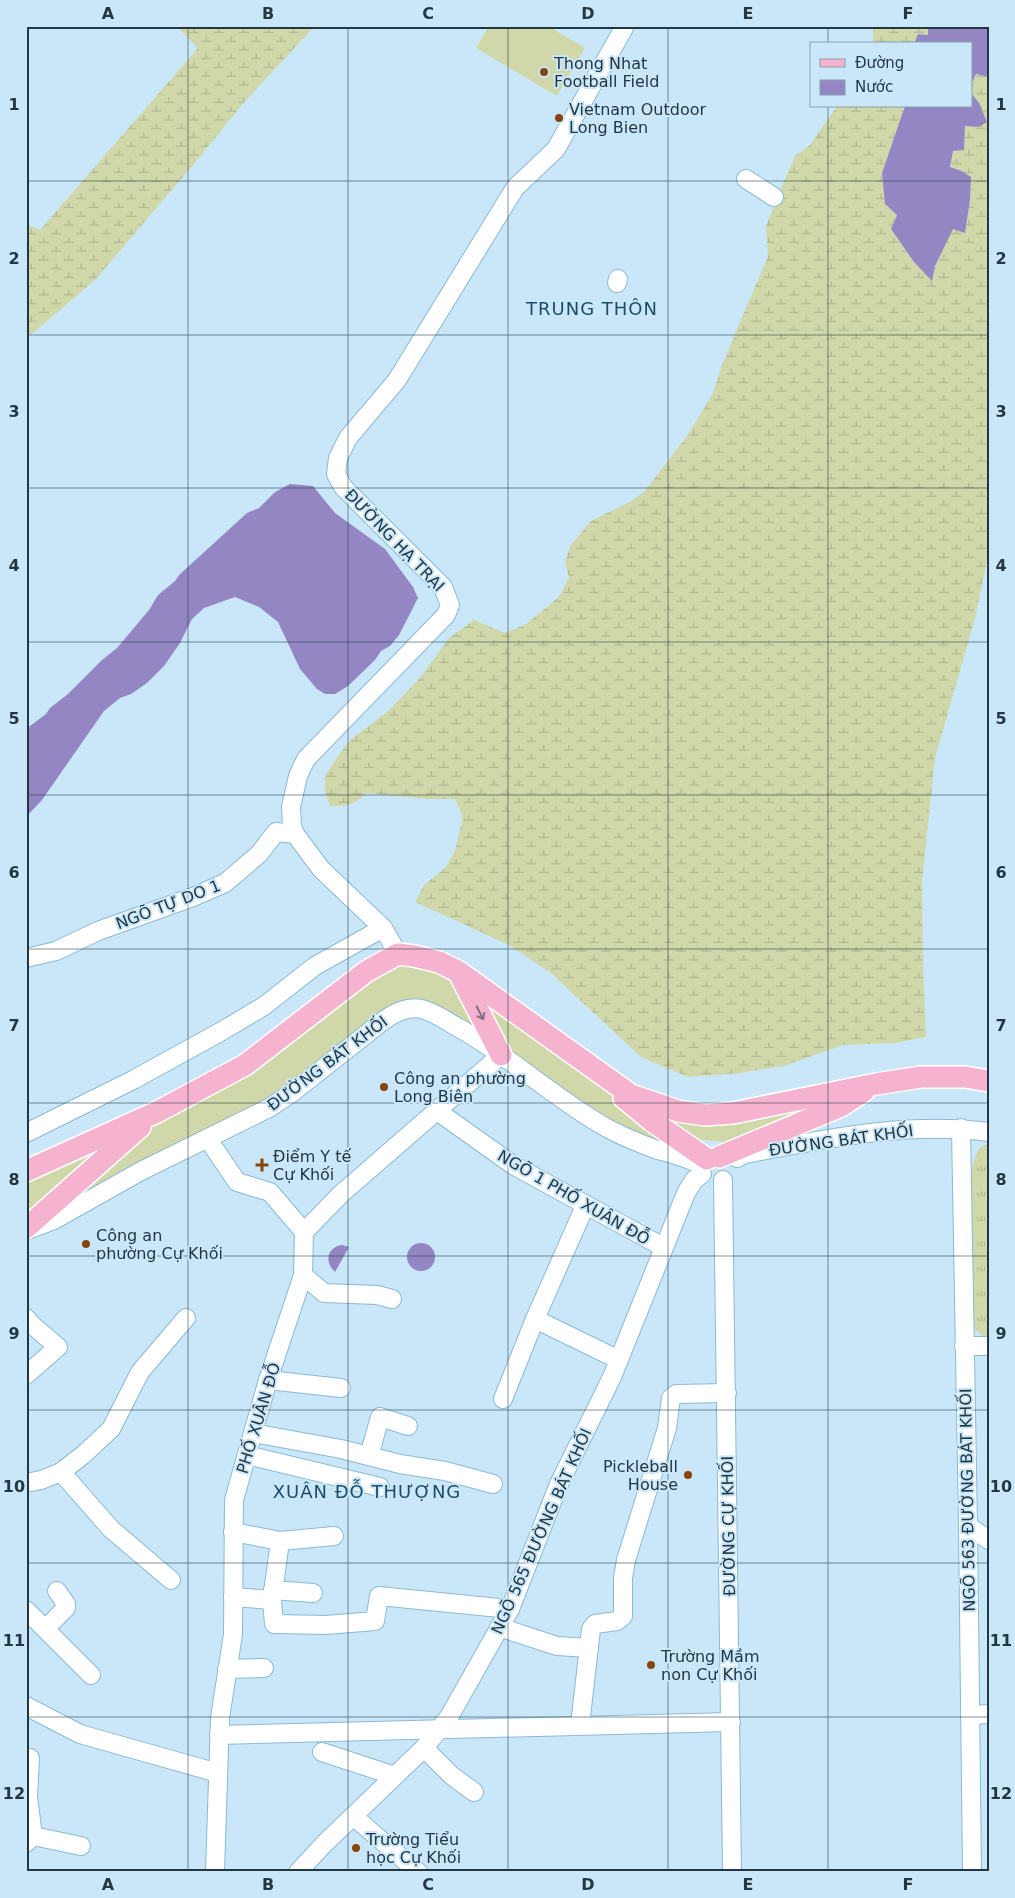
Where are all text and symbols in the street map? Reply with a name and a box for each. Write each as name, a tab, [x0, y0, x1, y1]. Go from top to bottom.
text: A	[102, 4, 115, 23]
text: B	[262, 4, 274, 23]
text: C	[422, 4, 434, 23]
text: D	[581, 4, 595, 23]
text: E	[743, 4, 753, 23]
text: F	[903, 4, 913, 23]
legend	[810, 42, 972, 108]
place label: Thong Nhat Football Field	[553, 54, 659, 91]
text: Đường	[855, 54, 904, 72]
marker: Thong Nhat Football Field	[538, 66, 550, 78]
text: Nước	[855, 78, 893, 96]
text: 1	[8, 95, 20, 114]
text: 1	[995, 95, 1007, 114]
place label: Vietnam Outdoor Long Bien	[569, 100, 707, 137]
marker: Vietnam Outdoor Long Bien	[553, 112, 565, 124]
text: 2	[8, 249, 20, 268]
text: 2	[995, 249, 1007, 268]
district label: TRUNG THÔN	[525, 298, 658, 319]
text: 3	[8, 402, 20, 421]
text: 3	[995, 402, 1007, 421]
street label: ĐƯỜNG HẠ TRẠI	[341, 485, 448, 595]
text: 4	[8, 556, 20, 575]
text: 4	[995, 556, 1007, 575]
text: 5	[8, 709, 20, 728]
text: 5	[995, 709, 1007, 728]
text: 6	[8, 863, 20, 882]
text: 6	[995, 863, 1007, 882]
street label: NGÕ TỰ DO 1	[113, 876, 223, 933]
one-way arrow	[475, 1006, 485, 1021]
street label: ĐƯỜNG BÁT KHỐI	[262, 1010, 391, 1115]
text: 7	[8, 1016, 20, 1035]
text: 7	[995, 1016, 1007, 1035]
place label: Công an phường Long Biên	[394, 1069, 526, 1106]
marker: Công an phường Long Biên	[378, 1081, 390, 1093]
street label: ĐƯỜNG BÁT KHỐI	[767, 1119, 914, 1160]
street label: NGÕ 1 PHỐ XUÂN ĐỖ	[494, 1144, 654, 1249]
place label: Điểm Y tế Cự Khối	[273, 1147, 351, 1184]
marker: Điểm Y tế Cự Khối	[255, 1158, 269, 1172]
text: 8	[8, 1170, 20, 1189]
text: 8	[995, 1170, 1007, 1189]
place label: Công an phường Cự Khối	[96, 1226, 223, 1263]
marker: Công an phường Cự Khối	[80, 1238, 92, 1250]
text: 9	[8, 1324, 20, 1343]
text: 9	[995, 1324, 1007, 1343]
street label: PHỐ XUÂN ĐỖ	[231, 1360, 284, 1476]
street label: NGÕ 563 ĐƯỜNG BÁT KHỐI	[954, 1388, 979, 1612]
street label: NGÕ 565 ĐƯỜNG BÁT KHỐI	[486, 1425, 596, 1637]
street label: ĐƯỜNG CỰ KHỐI	[716, 1456, 739, 1596]
place label: Pickleball House	[603, 1457, 678, 1494]
marker: Pickleball House	[682, 1469, 694, 1481]
text: 10	[3, 1477, 25, 1496]
text: 10	[990, 1477, 1012, 1496]
district label: XUÂN ĐỖ THƯỢNG	[273, 1479, 461, 1502]
text: 11	[3, 1631, 25, 1650]
text: 11	[990, 1631, 1012, 1650]
place label: Trường Mầm non Cự Khối	[660, 1647, 760, 1684]
marker: Trường Mầm non Cự Khối	[645, 1659, 657, 1671]
text: 12	[3, 1784, 25, 1803]
text: 12	[990, 1784, 1012, 1803]
place label: Trường Tiểu học Cự Khối	[365, 1830, 461, 1867]
marker: Trường Tiểu học Cự Khối	[350, 1842, 362, 1854]
text: A	[102, 1875, 115, 1894]
text: B	[262, 1875, 274, 1894]
text: C	[422, 1875, 434, 1894]
text: D	[581, 1875, 595, 1894]
text: E	[743, 1875, 753, 1894]
text: F	[903, 1875, 913, 1894]

